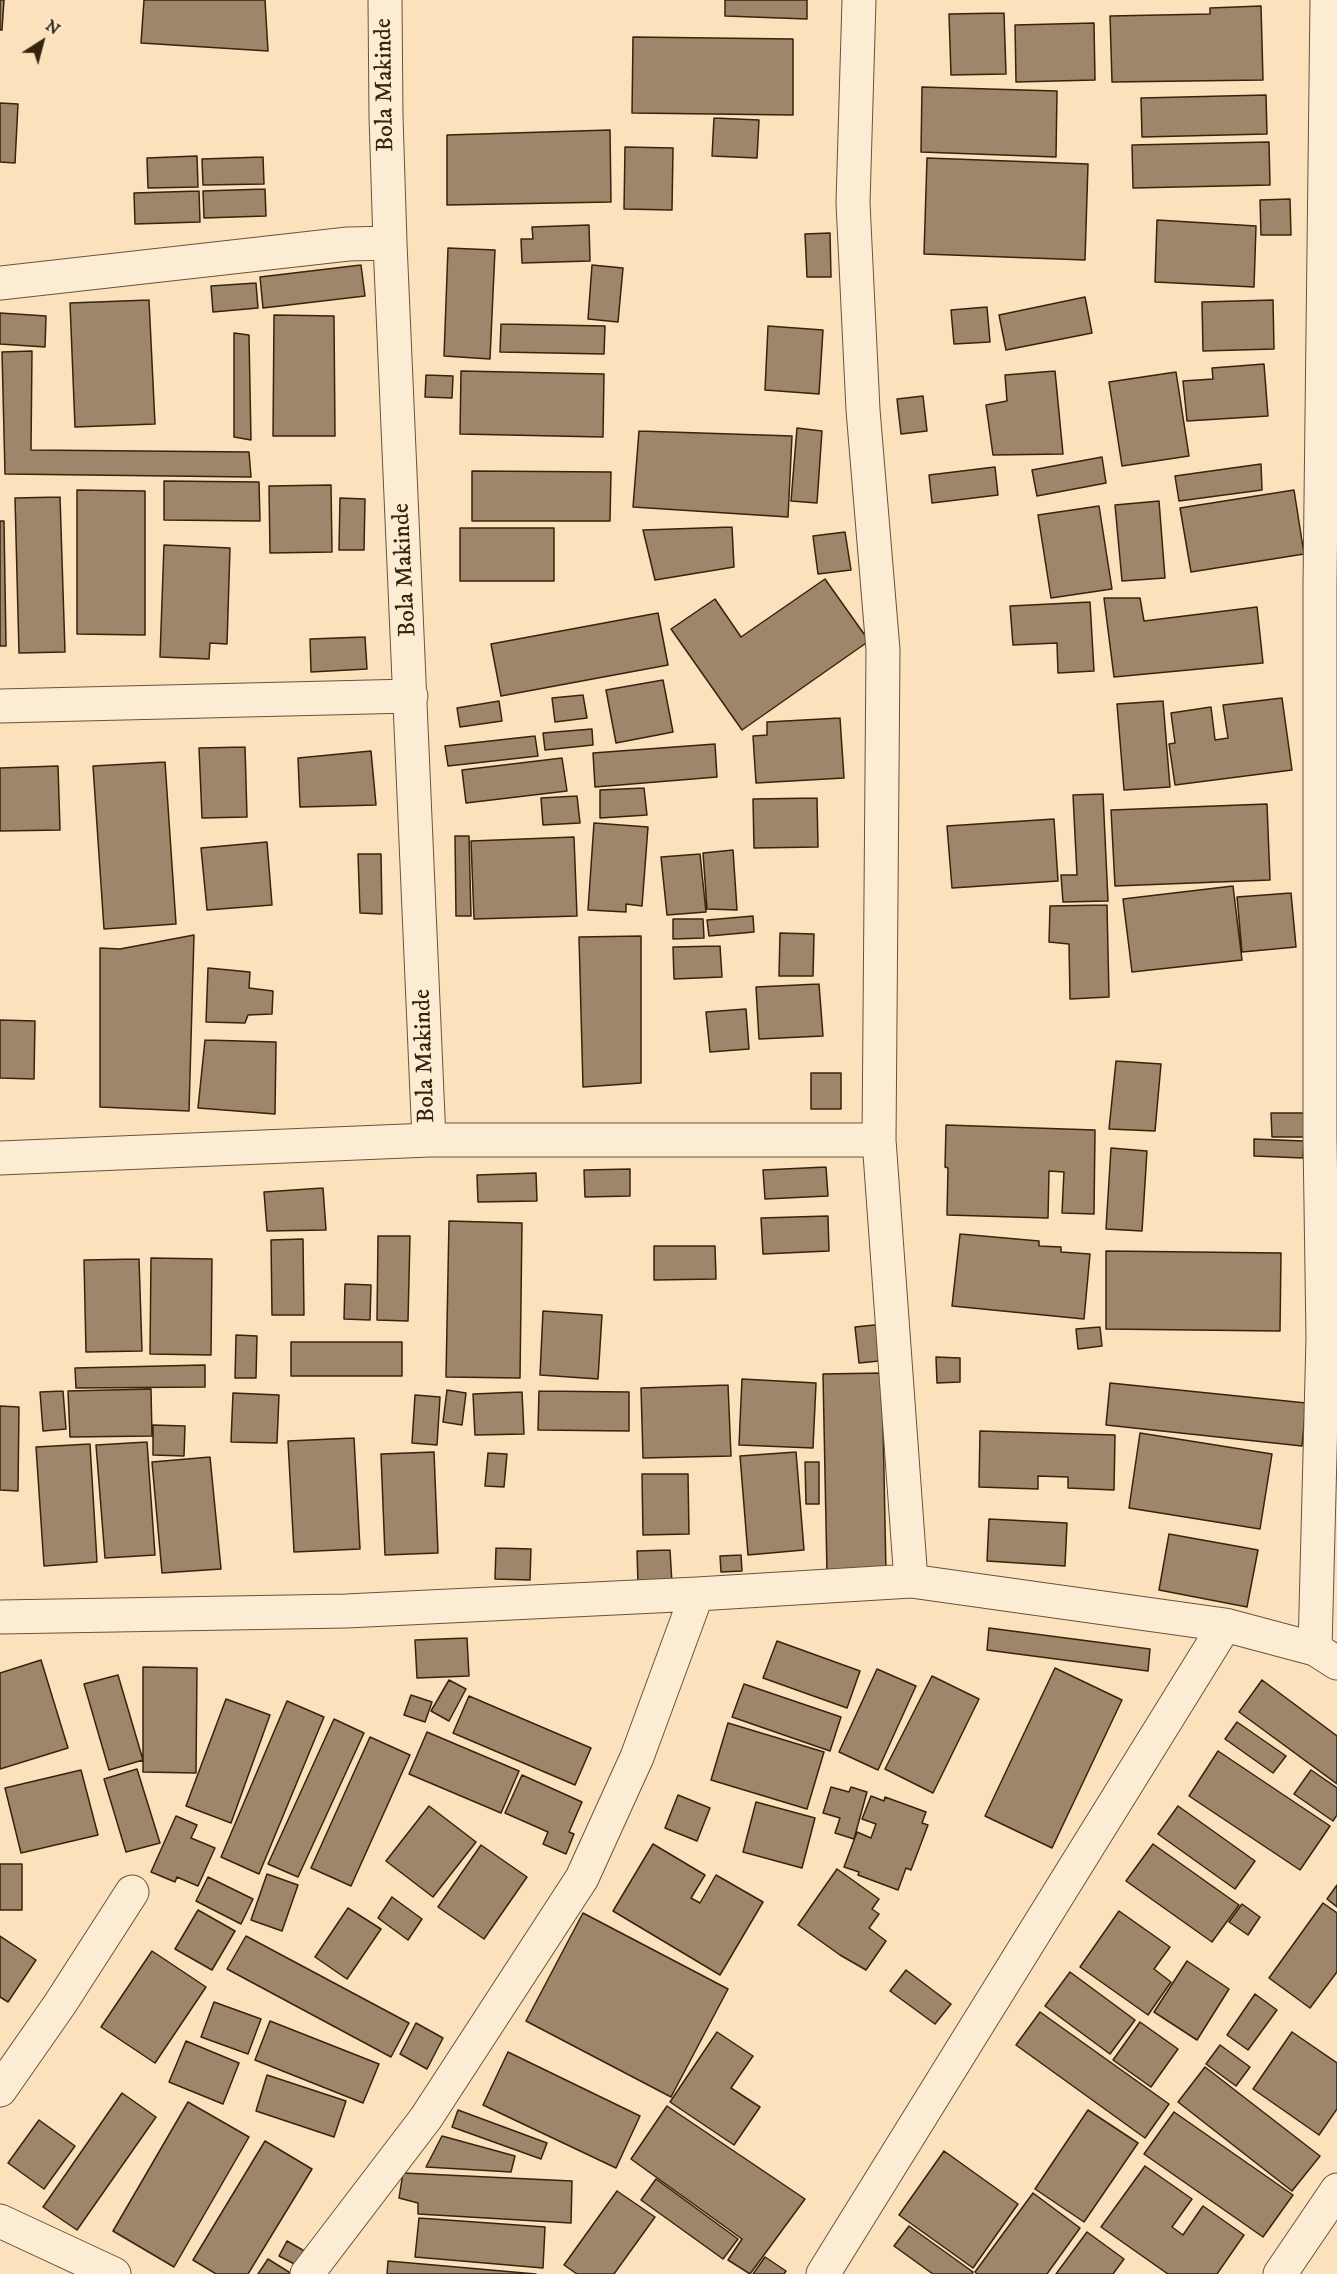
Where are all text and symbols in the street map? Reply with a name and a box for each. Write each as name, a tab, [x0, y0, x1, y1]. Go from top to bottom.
north arrow	[12, 12, 72, 72]
text: N	[41, 15, 64, 39]
street label: Bola Makinde	[370, 18, 402, 152]
street label: Bola Makinde	[388, 502, 424, 638]
street label: Bola Makinde	[409, 989, 443, 1123]

